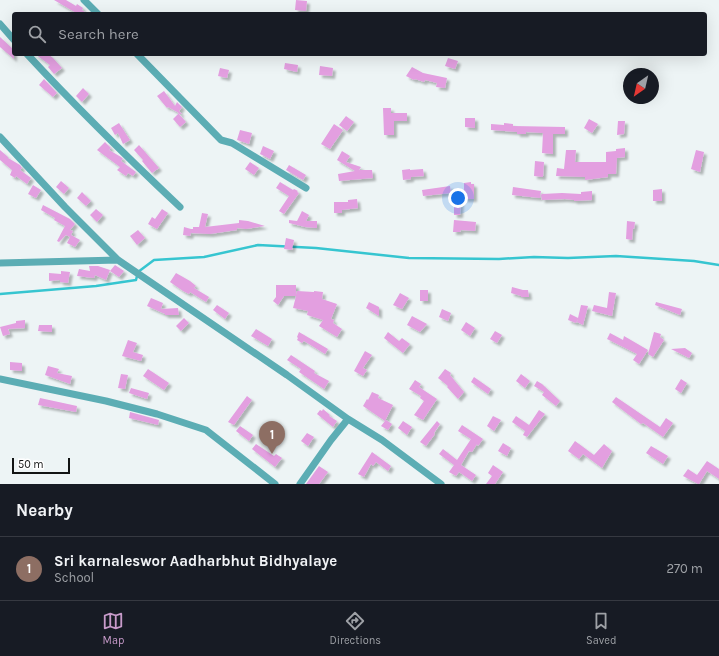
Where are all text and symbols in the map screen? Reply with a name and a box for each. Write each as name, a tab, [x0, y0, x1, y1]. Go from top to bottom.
search box	[12, 12, 707, 56]
icon: search	[26, 23, 48, 45]
text: Search here	[58, 25, 139, 43]
north arrow	[623, 68, 659, 104]
your location	[448, 188, 468, 208]
pin: 1	[259, 421, 285, 454]
scale bar	[12, 456, 70, 475]
text: 50 m	[18, 458, 44, 471]
text: Nearby	[16, 500, 73, 520]
text: Sri karnaleswor Aadharbhut Bidhyalaye	[54, 552, 337, 570]
text: 1	[27, 561, 31, 576]
text: 270 m	[666, 561, 703, 576]
text: School	[54, 570, 94, 585]
tab: Map	[102, 610, 124, 647]
tab: Directions	[329, 610, 381, 647]
tab: Saved	[586, 610, 617, 647]

